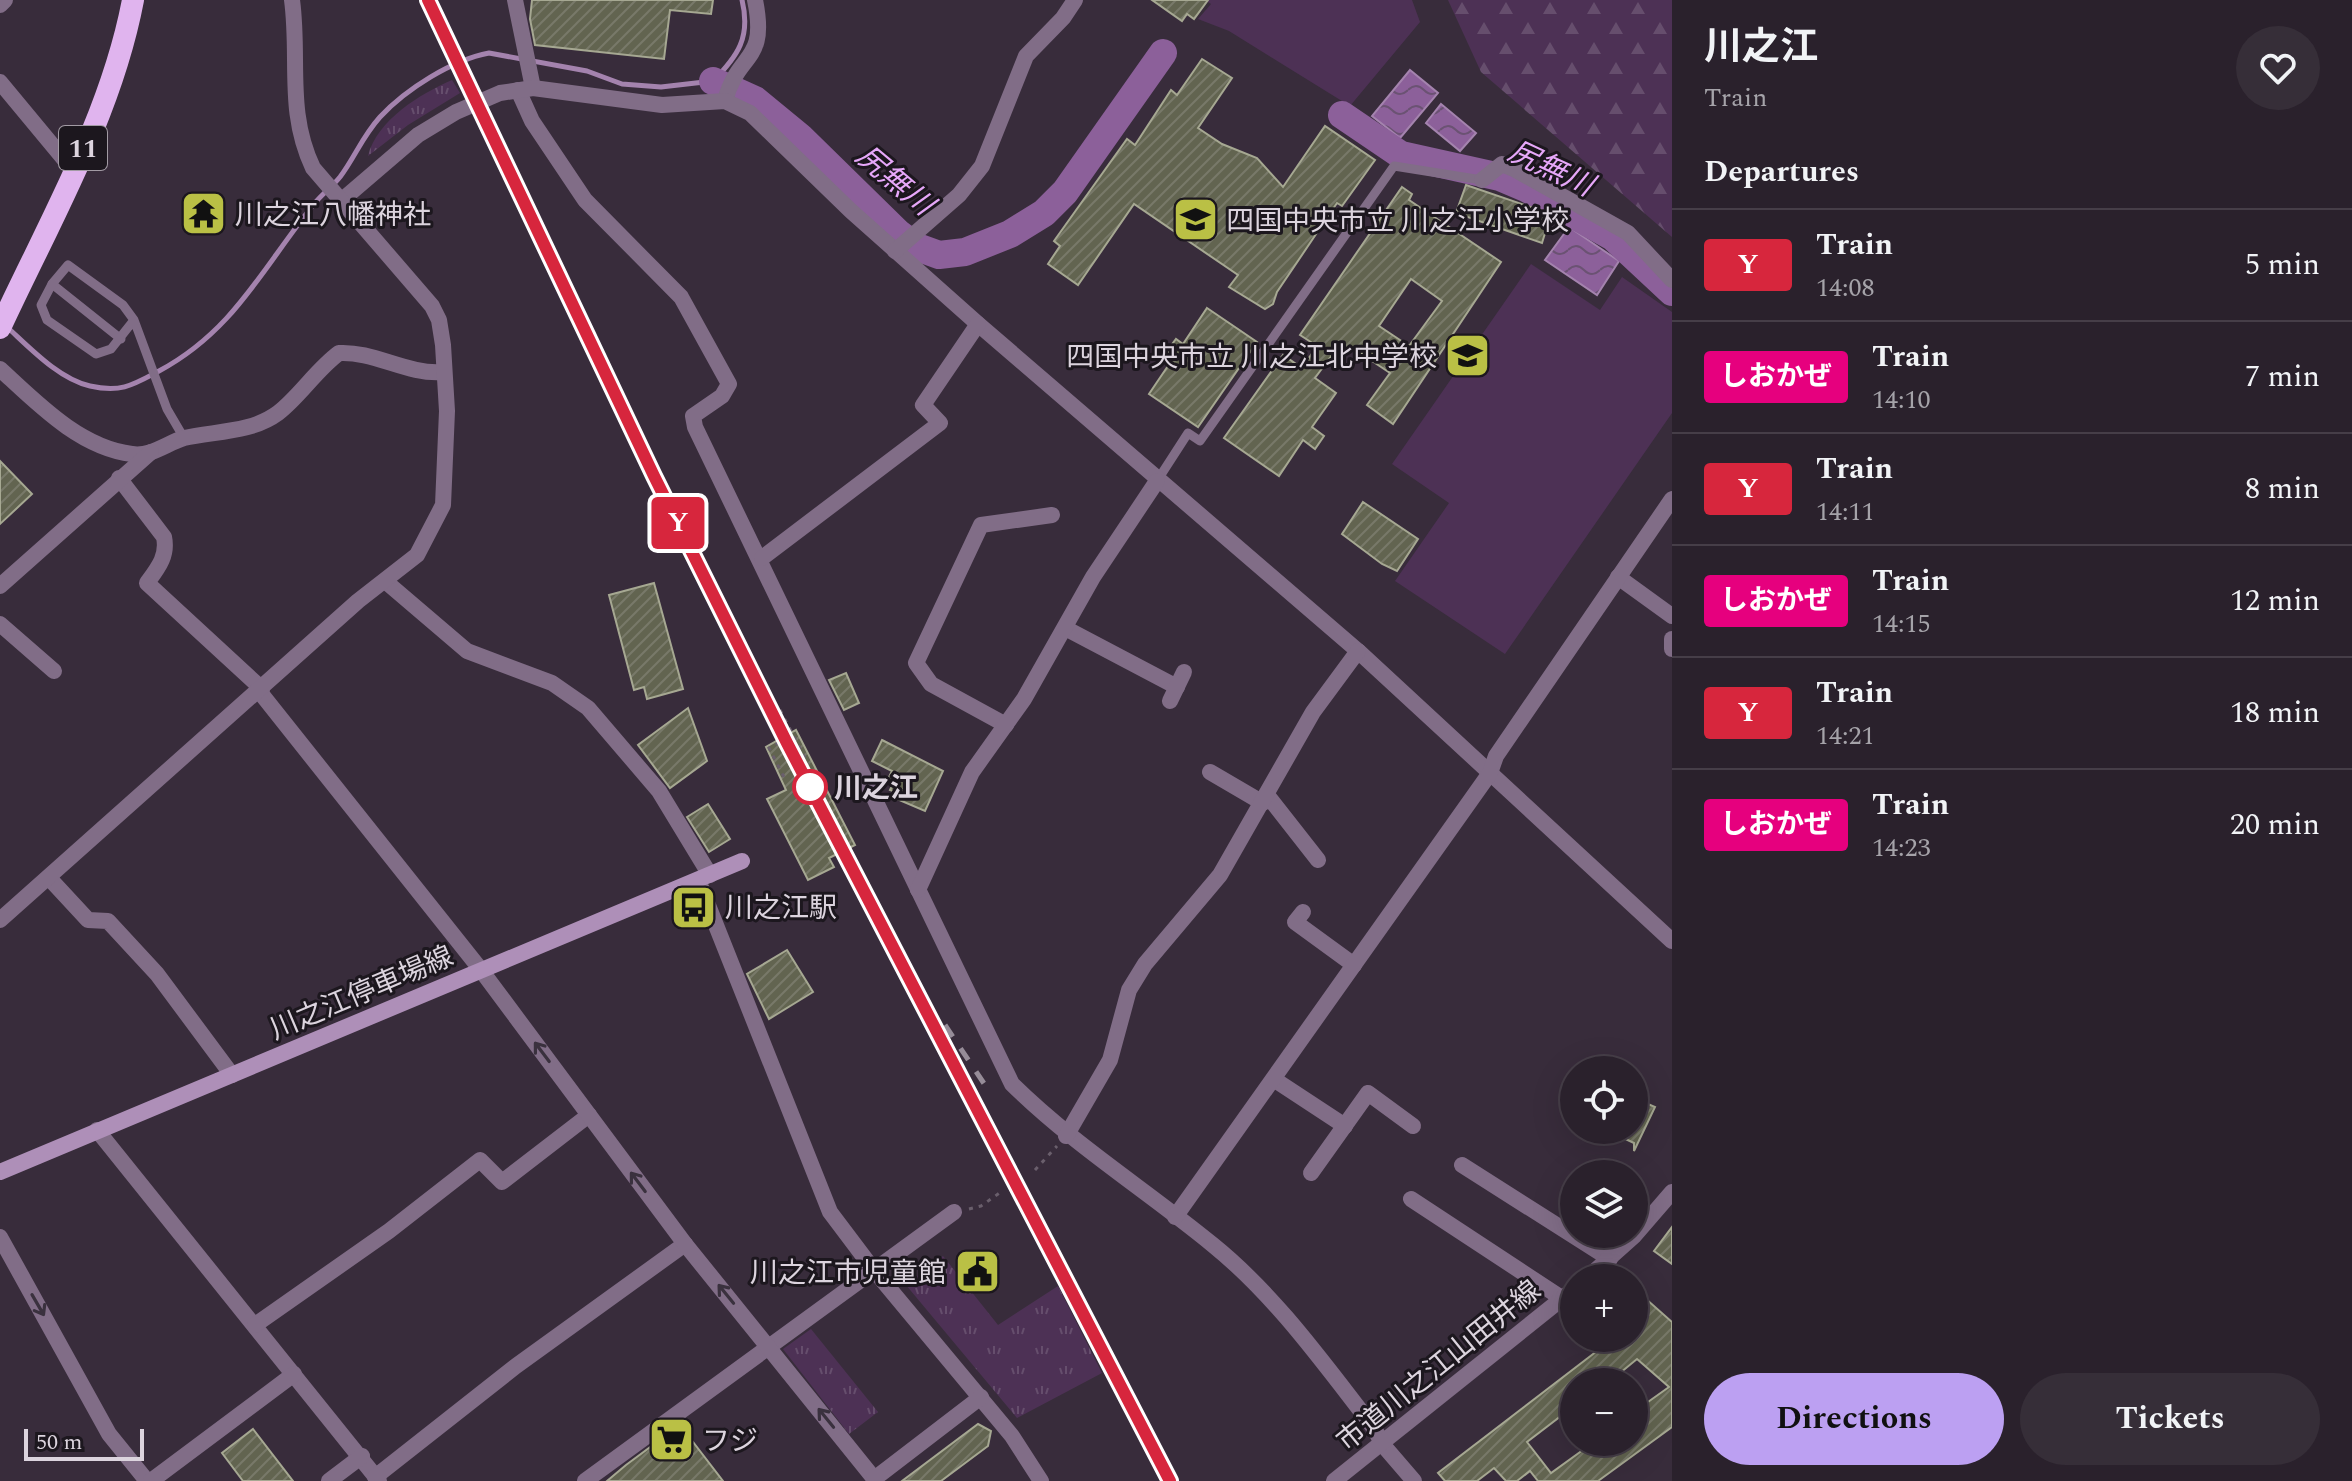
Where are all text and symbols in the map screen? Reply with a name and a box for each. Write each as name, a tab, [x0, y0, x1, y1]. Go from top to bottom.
text: 川之江	[1704, 19, 1818, 77]
button: heart	[2236, 26, 2320, 110]
text: Train	[1704, 78, 1767, 118]
road number: 11	[59, 126, 107, 170]
water label: 尻無川	[1500, 129, 1604, 210]
water label: 尻無川	[845, 134, 946, 229]
text: Departures	[1704, 149, 1859, 195]
temple icon: 川之江八幡神社	[180, 190, 228, 238]
place label: 川之江八幡神社	[235, 194, 431, 237]
school or university icon: 四国中央市立 川之江小学校	[1171, 196, 1219, 244]
place label: 四国中央市立 川之江小学校	[1226, 200, 1569, 243]
text: Train	[1816, 222, 1893, 268]
text: 5 min	[2245, 242, 2320, 288]
text: Y	[1737, 243, 1759, 286]
text: 14:08	[1816, 268, 1875, 308]
school or university icon: 四国中央市立 川之江北中学校	[1444, 332, 1492, 380]
text: Train	[1872, 334, 1949, 380]
place label: 四国中央市立 川之江北中学校	[1066, 336, 1437, 379]
text: 7 min	[2245, 354, 2320, 400]
text: しおかぜ	[1720, 355, 1832, 398]
text: 14:10	[1872, 380, 1931, 420]
text: Train	[1816, 446, 1893, 492]
text: 8 min	[2245, 466, 2320, 512]
text: Y	[1737, 467, 1759, 510]
text: 14:11	[1816, 492, 1875, 532]
line badge: Y	[652, 497, 704, 549]
text: Y	[667, 501, 689, 544]
text: Train	[1872, 558, 1949, 604]
text: 12 min	[2230, 578, 2320, 624]
text: しおかぜ	[1720, 579, 1832, 622]
text: 14:15	[1872, 604, 1931, 644]
text: Train	[1816, 670, 1893, 716]
text: 18 min	[2230, 690, 2320, 736]
text: Y	[1737, 691, 1759, 734]
text: 14:21	[1816, 716, 1875, 756]
place label: 川之江	[834, 767, 918, 810]
marker: 川之江	[793, 770, 827, 804]
text: Train	[1872, 782, 1949, 828]
text: 20 min	[2230, 802, 2320, 848]
text: しおかぜ	[1720, 803, 1832, 846]
text: 14:23	[1872, 828, 1931, 868]
bus stop icon: 川之江駅	[670, 883, 718, 931]
place label: 川之江駅	[725, 887, 837, 930]
street label: 川之江停車場線	[263, 935, 460, 1051]
one-way arrow	[534, 1042, 551, 1063]
map controls	[1560, 1056, 1648, 1456]
button: locate	[1560, 1056, 1648, 1144]
button: layers	[1560, 1160, 1648, 1248]
one-way arrow	[630, 1171, 647, 1193]
public building icon: 川之江市児童館	[953, 1248, 1001, 1296]
place label: 川之江市児童館	[750, 1252, 946, 1295]
button: +	[1560, 1264, 1648, 1352]
street label: 市道川之江山田井線	[1327, 1270, 1550, 1462]
one-way arrow	[717, 1285, 735, 1305]
one-way arrow	[30, 1293, 46, 1316]
button: −	[1560, 1368, 1648, 1456]
button: Directions	[1704, 1373, 2004, 1465]
button: Tickets	[2020, 1373, 2320, 1465]
one-way arrow	[817, 1408, 834, 1429]
supermarket icon: フジ	[647, 1416, 695, 1464]
place label: フジ	[702, 1420, 758, 1463]
scale bar	[24, 1425, 144, 1461]
text: 50 m	[36, 1426, 82, 1459]

